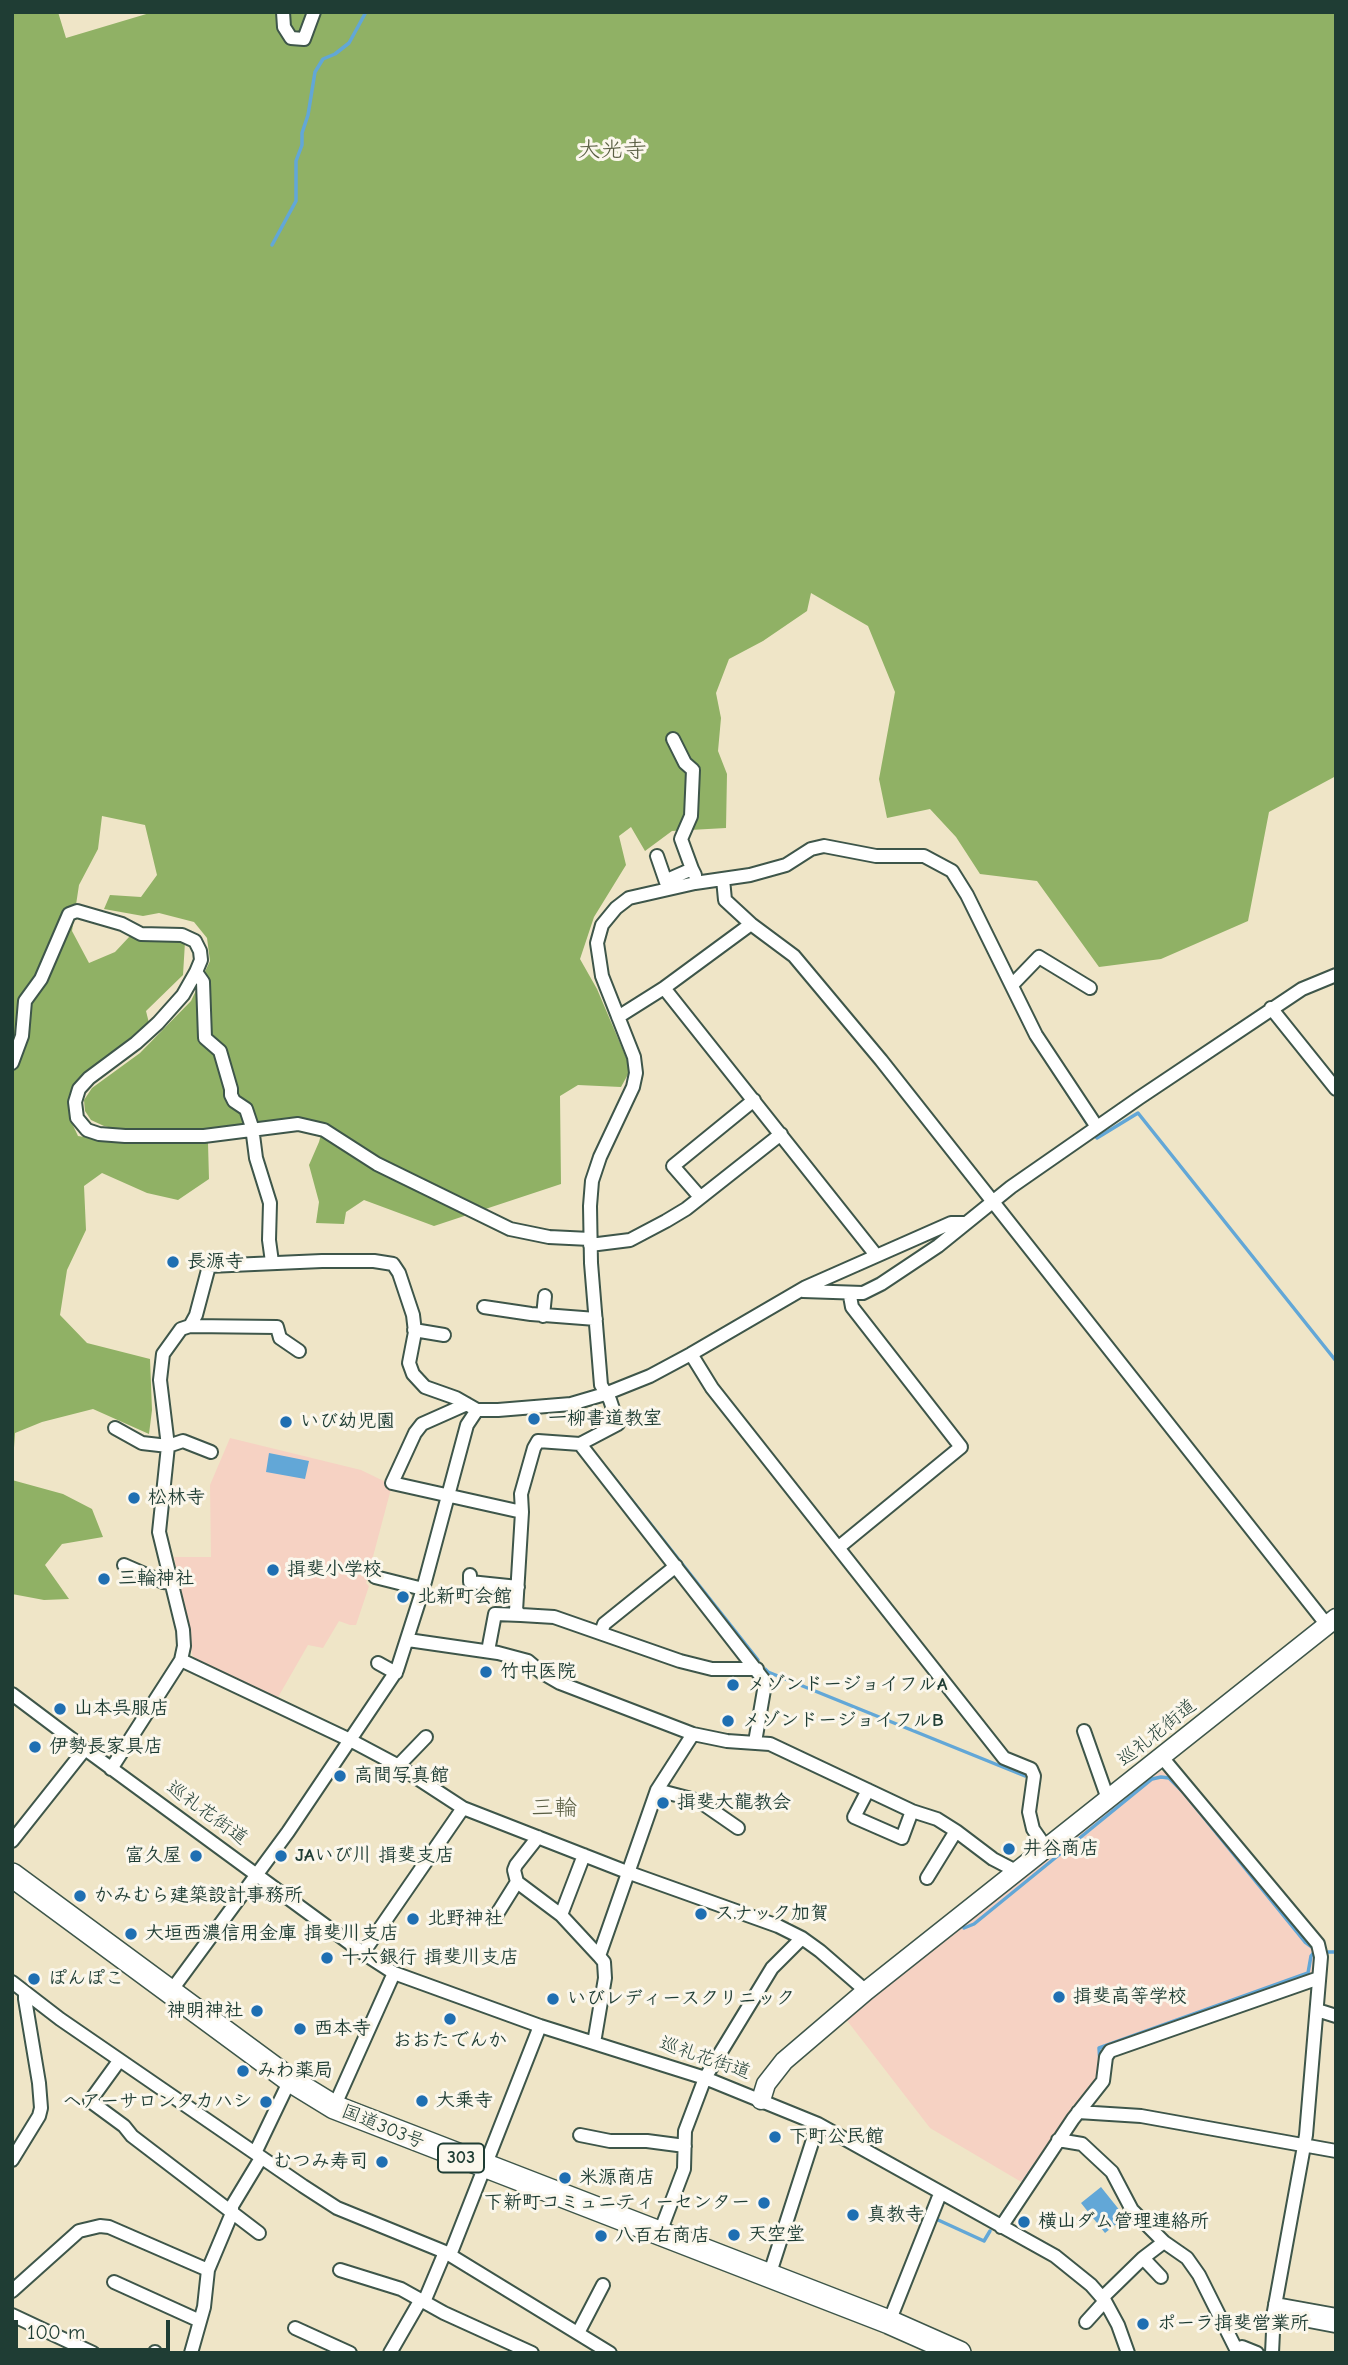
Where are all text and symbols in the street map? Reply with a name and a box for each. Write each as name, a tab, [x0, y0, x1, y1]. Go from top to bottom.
district label: 大光寺	[578, 136, 646, 164]
place label: 長源寺	[187, 1251, 244, 1273]
marker: 長源寺	[165, 1254, 181, 1270]
place label: 一柳書道教室	[548, 1408, 662, 1430]
place label: いび幼児園	[300, 1411, 395, 1433]
marker: 一柳書道教室	[526, 1411, 542, 1427]
marker: いび幼児園	[278, 1414, 294, 1430]
place label: 松林寺	[148, 1487, 205, 1509]
marker: 松林寺	[126, 1490, 142, 1506]
place label: 揖斐小学校	[287, 1559, 382, 1581]
marker: 揖斐小学校	[265, 1562, 281, 1578]
place label: 三輪神社	[118, 1568, 194, 1590]
marker: 三輪神社	[96, 1571, 112, 1587]
place label: 北新町会館	[417, 1586, 512, 1608]
marker: 北新町会館	[395, 1589, 411, 1605]
place label: 竹中医院	[500, 1661, 576, 1683]
marker: 竹中医院	[478, 1664, 494, 1680]
place label: メゾンドージョイフルA	[747, 1674, 947, 1696]
marker: メゾンドージョイフルA	[725, 1677, 741, 1693]
street label: 巡礼花街道	[1113, 1694, 1201, 1772]
place label: 山本呉服店	[74, 1698, 169, 1720]
marker: 山本呉服店	[52, 1701, 68, 1717]
place label: メゾンドージョイフルB	[742, 1710, 944, 1732]
marker: メゾンドージョイフルB	[720, 1713, 736, 1729]
place label: 伊勢長家具店	[49, 1736, 163, 1758]
marker: 伊勢長家具店	[27, 1739, 43, 1755]
place label: 高間写真館	[354, 1765, 449, 1787]
marker: 高間写真館	[332, 1768, 348, 1784]
street label: 巡礼花街道	[162, 1776, 252, 1850]
place label: 揖斐大龍教会	[677, 1792, 791, 1814]
district label: 三輪	[531, 1794, 577, 1822]
marker: 揖斐大龍教会	[655, 1795, 671, 1811]
place label: 井谷商店	[1023, 1838, 1099, 1860]
marker: 井谷商店	[1001, 1841, 1017, 1857]
place label: 富久屋	[125, 1845, 182, 1867]
place label: JAいび川 揖斐支店	[295, 1845, 454, 1867]
marker: 富久屋	[188, 1848, 204, 1864]
marker: JAいび川 揖斐支店	[273, 1848, 289, 1864]
place label: かみむら建築設計事務所	[94, 1885, 303, 1907]
marker: かみむら建築設計事務所	[72, 1888, 88, 1904]
place label: スナック加賀	[715, 1903, 829, 1925]
marker: スナック加賀	[693, 1906, 709, 1922]
place label: 北野神社	[427, 1908, 503, 1930]
marker: 北野神社	[405, 1911, 421, 1927]
place label: 大垣西濃信用金庫 揖斐川支店	[145, 1923, 399, 1945]
marker: 大垣西濃信用金庫 揖斐川支店	[123, 1926, 139, 1942]
place label: 十六銀行 揖斐川支店	[341, 1947, 519, 1969]
marker: 十六銀行 揖斐川支店	[319, 1950, 335, 1966]
place label: ぽんぽこ	[48, 1968, 124, 1990]
marker: ぽんぽこ	[26, 1971, 42, 1987]
place label: 揖斐高等学校	[1073, 1986, 1187, 2008]
place label: いびレディースクリニック	[567, 1988, 795, 2010]
marker: 揖斐高等学校	[1051, 1989, 1067, 2005]
marker: いびレディースクリニック	[545, 1991, 561, 2007]
place label: 神明神社	[167, 2000, 243, 2022]
marker: 神明神社	[249, 2003, 265, 2019]
marker: おおたでんか	[442, 2011, 458, 2027]
place label: 西本寺	[314, 2018, 371, 2040]
marker: 西本寺	[292, 2021, 308, 2037]
place label: おおたでんか	[393, 2030, 507, 2052]
street label: 巡礼花街道	[656, 2032, 754, 2084]
place label: みわ薬局	[257, 2060, 333, 2082]
marker: みわ薬局	[235, 2063, 251, 2079]
place label: 大乗寺	[436, 2090, 493, 2112]
place label: ヘアーサロンタカハシ	[63, 2091, 252, 2113]
marker: 大乗寺	[414, 2093, 430, 2109]
marker: ヘアーサロンタカハシ	[258, 2094, 274, 2110]
street label: 国道303号	[338, 2100, 428, 2154]
place label: 下町公民館	[789, 2126, 884, 2148]
marker: 下町公民館	[767, 2129, 783, 2145]
road number: 303	[438, 2144, 484, 2172]
place label: むつみ寿司	[273, 2151, 368, 2173]
marker: むつみ寿司	[374, 2154, 390, 2170]
place label: 米源商店	[579, 2167, 655, 2189]
marker: 米源商店	[557, 2170, 573, 2186]
place label: 下新町コミュニティーセンター	[484, 2192, 750, 2214]
marker: 下新町コミュニティーセンター	[756, 2195, 772, 2211]
place label: 真教寺	[867, 2204, 924, 2226]
marker: 真教寺	[845, 2207, 861, 2223]
place label: 横山ダム管理連絡所	[1038, 2211, 1209, 2233]
marker: 横山ダム管理連絡所	[1016, 2214, 1032, 2230]
place label: 天空堂	[748, 2224, 805, 2246]
place label: 八百右商店	[615, 2225, 710, 2247]
marker: 天空堂	[726, 2227, 742, 2243]
marker: 八百右商店	[593, 2228, 609, 2244]
scale bar	[18, 2306, 173, 2350]
place label: ポーラ揖斐営業所	[1157, 2313, 1309, 2335]
marker: ポーラ揖斐営業所	[1135, 2316, 1151, 2332]
text: 100 m	[27, 2320, 85, 2344]

